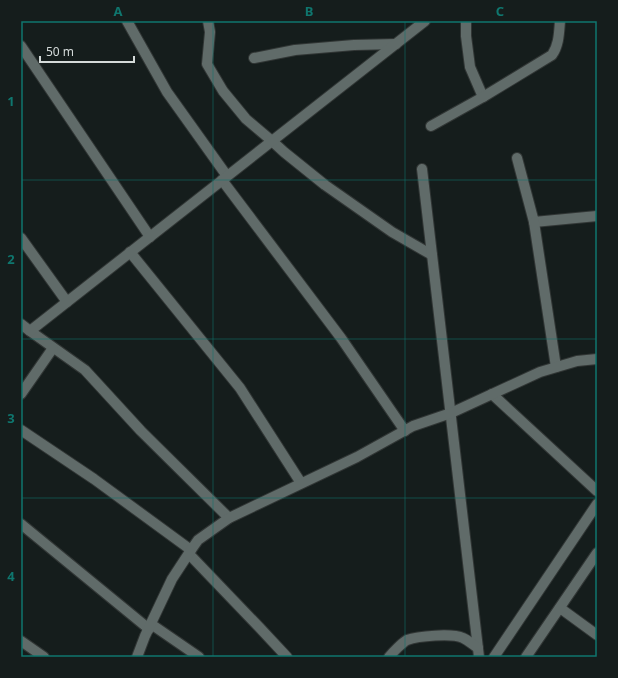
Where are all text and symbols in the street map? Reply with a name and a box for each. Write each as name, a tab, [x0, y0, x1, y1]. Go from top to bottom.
text: A	[114, 2, 123, 20]
text: B	[305, 2, 313, 20]
text: C	[496, 2, 504, 20]
scale bar	[40, 38, 134, 64]
text: 50 m	[46, 43, 74, 60]
text: 1	[7, 92, 15, 110]
text: 2	[7, 250, 15, 268]
text: 3	[7, 409, 15, 427]
text: 4	[7, 567, 15, 585]

